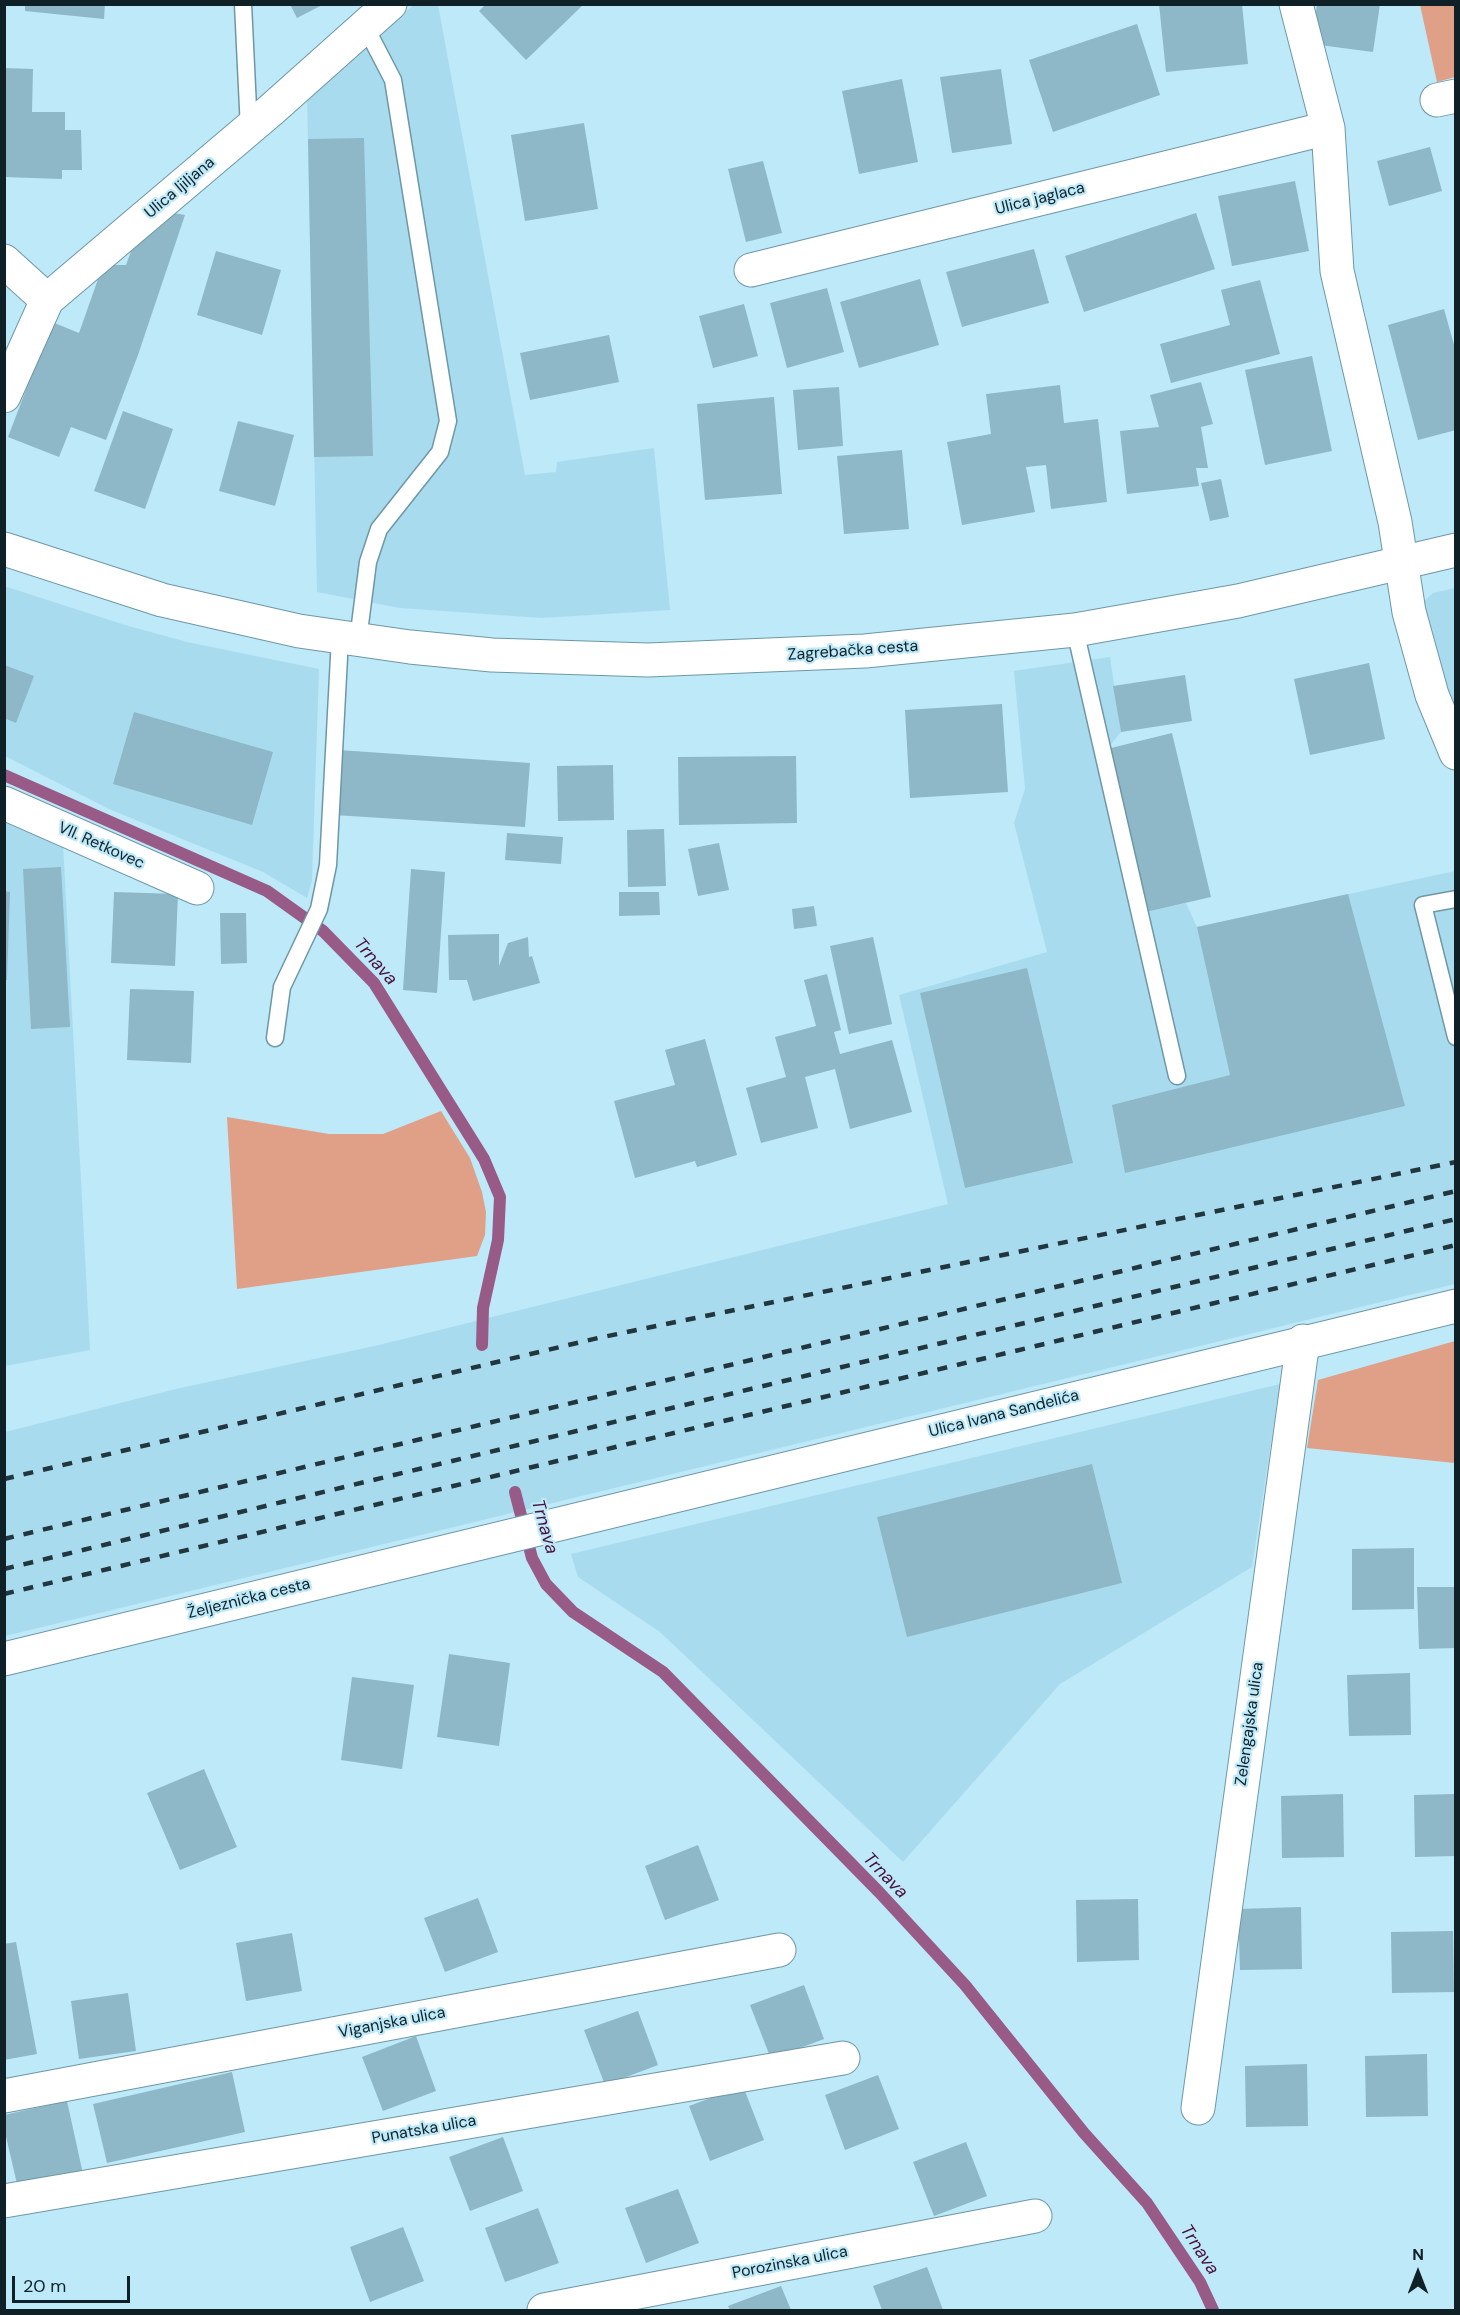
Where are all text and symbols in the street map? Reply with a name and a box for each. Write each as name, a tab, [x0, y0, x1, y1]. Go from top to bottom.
street label: Ulica ljiljana	[141, 153, 219, 223]
street label: Ulica jaglaca	[993, 179, 1087, 219]
street label: Zagrebačka cesta	[787, 637, 919, 665]
street label: VII. Retkovec	[55, 818, 147, 874]
water label: Trnava	[349, 934, 401, 990]
street label: Ulica Ivana Sandelića	[927, 1386, 1081, 1442]
water label: Trnava	[526, 1497, 562, 1557]
street label: Željeznička cesta	[186, 1574, 312, 1624]
street label: Zelengajska ulica	[1232, 1661, 1268, 1787]
water label: Trnava	[858, 1849, 912, 1903]
street label: Viganjska ulica	[337, 2003, 447, 2043]
street label: Punatska ulica	[370, 2111, 478, 2149]
water label: Trnava	[1175, 2221, 1223, 2279]
street label: Porozinska ulica	[731, 2242, 849, 2284]
north arrow	[1388, 2243, 1448, 2303]
text: N	[1412, 2244, 1424, 2265]
scale bar	[15, 2264, 134, 2302]
text: 20 m	[23, 2274, 66, 2298]

